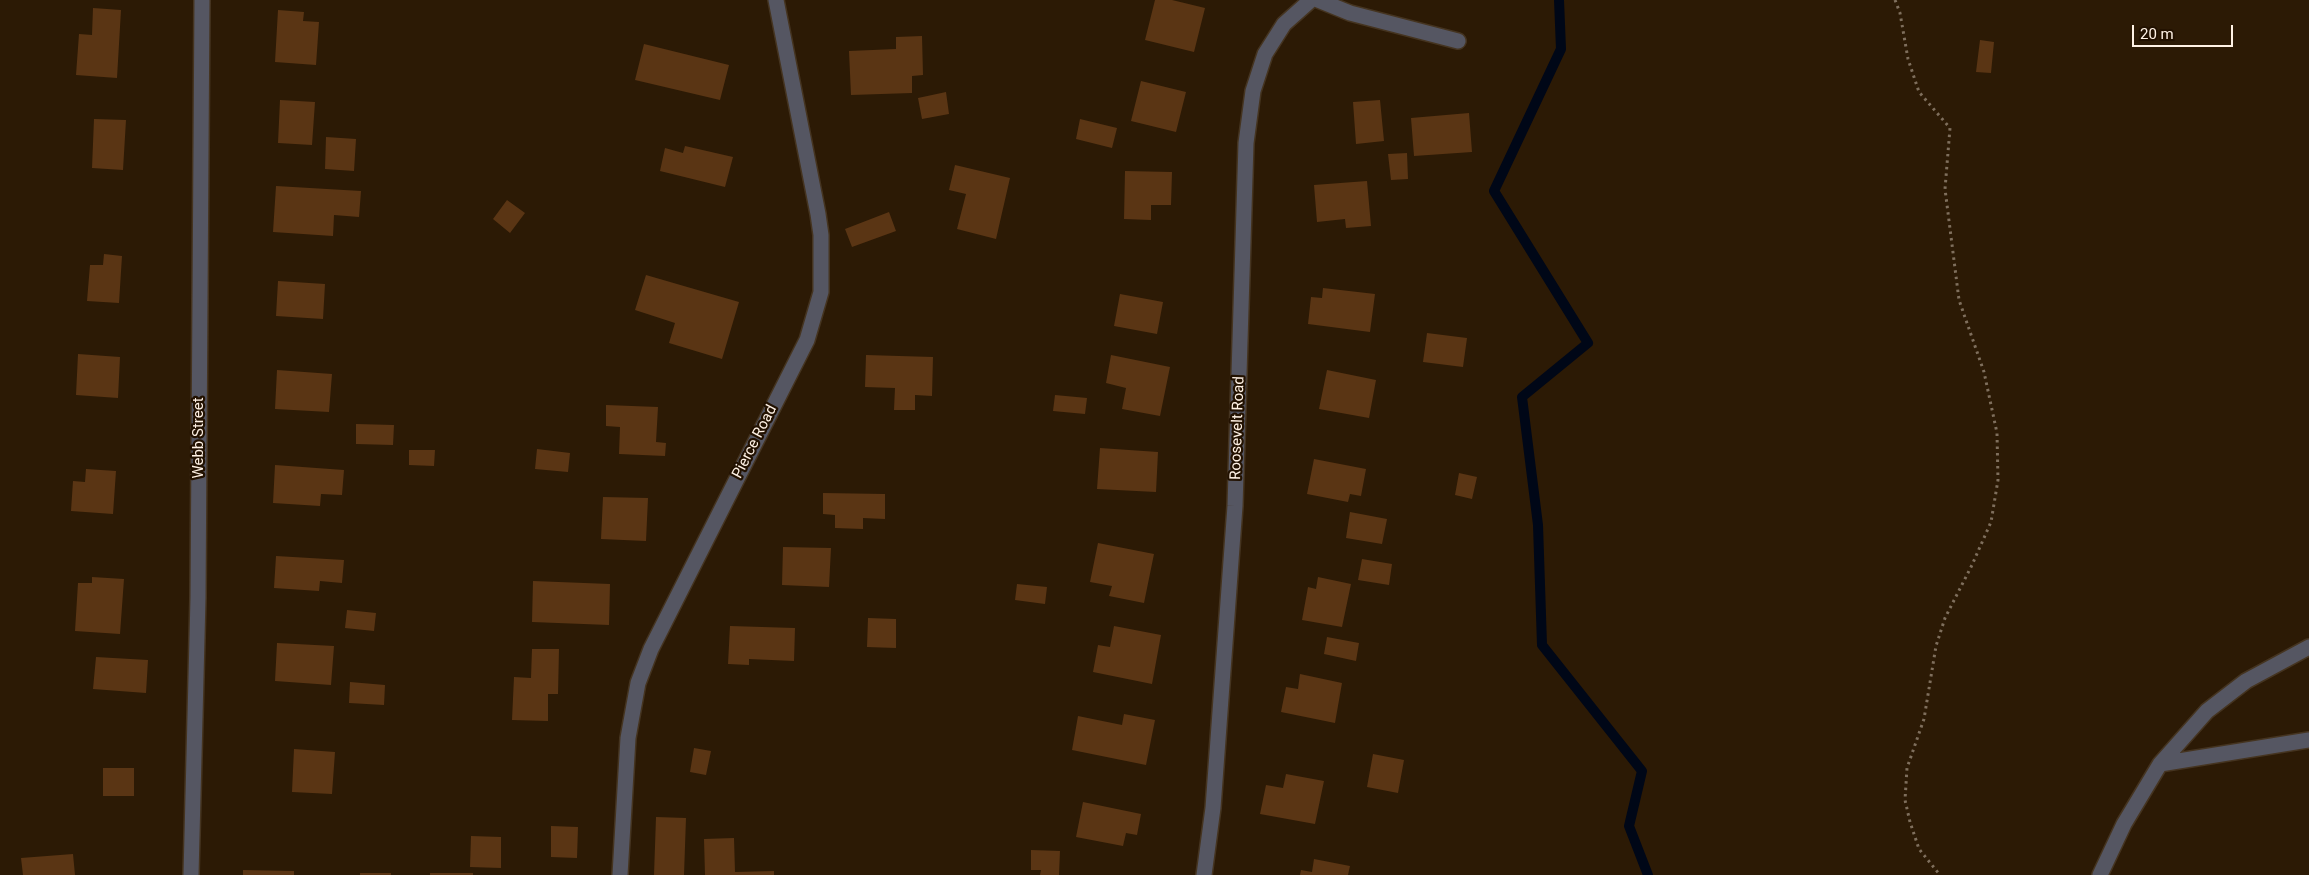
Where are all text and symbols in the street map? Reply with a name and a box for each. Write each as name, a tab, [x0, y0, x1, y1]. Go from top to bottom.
scale bar	[2134, 15, 2235, 47]
text: 20 m	[2140, 25, 2174, 43]
street label: Roosevelt Road	[1227, 376, 1249, 480]
street label: Webb Street	[190, 397, 208, 479]
street label: Pierce Road	[729, 402, 781, 482]

